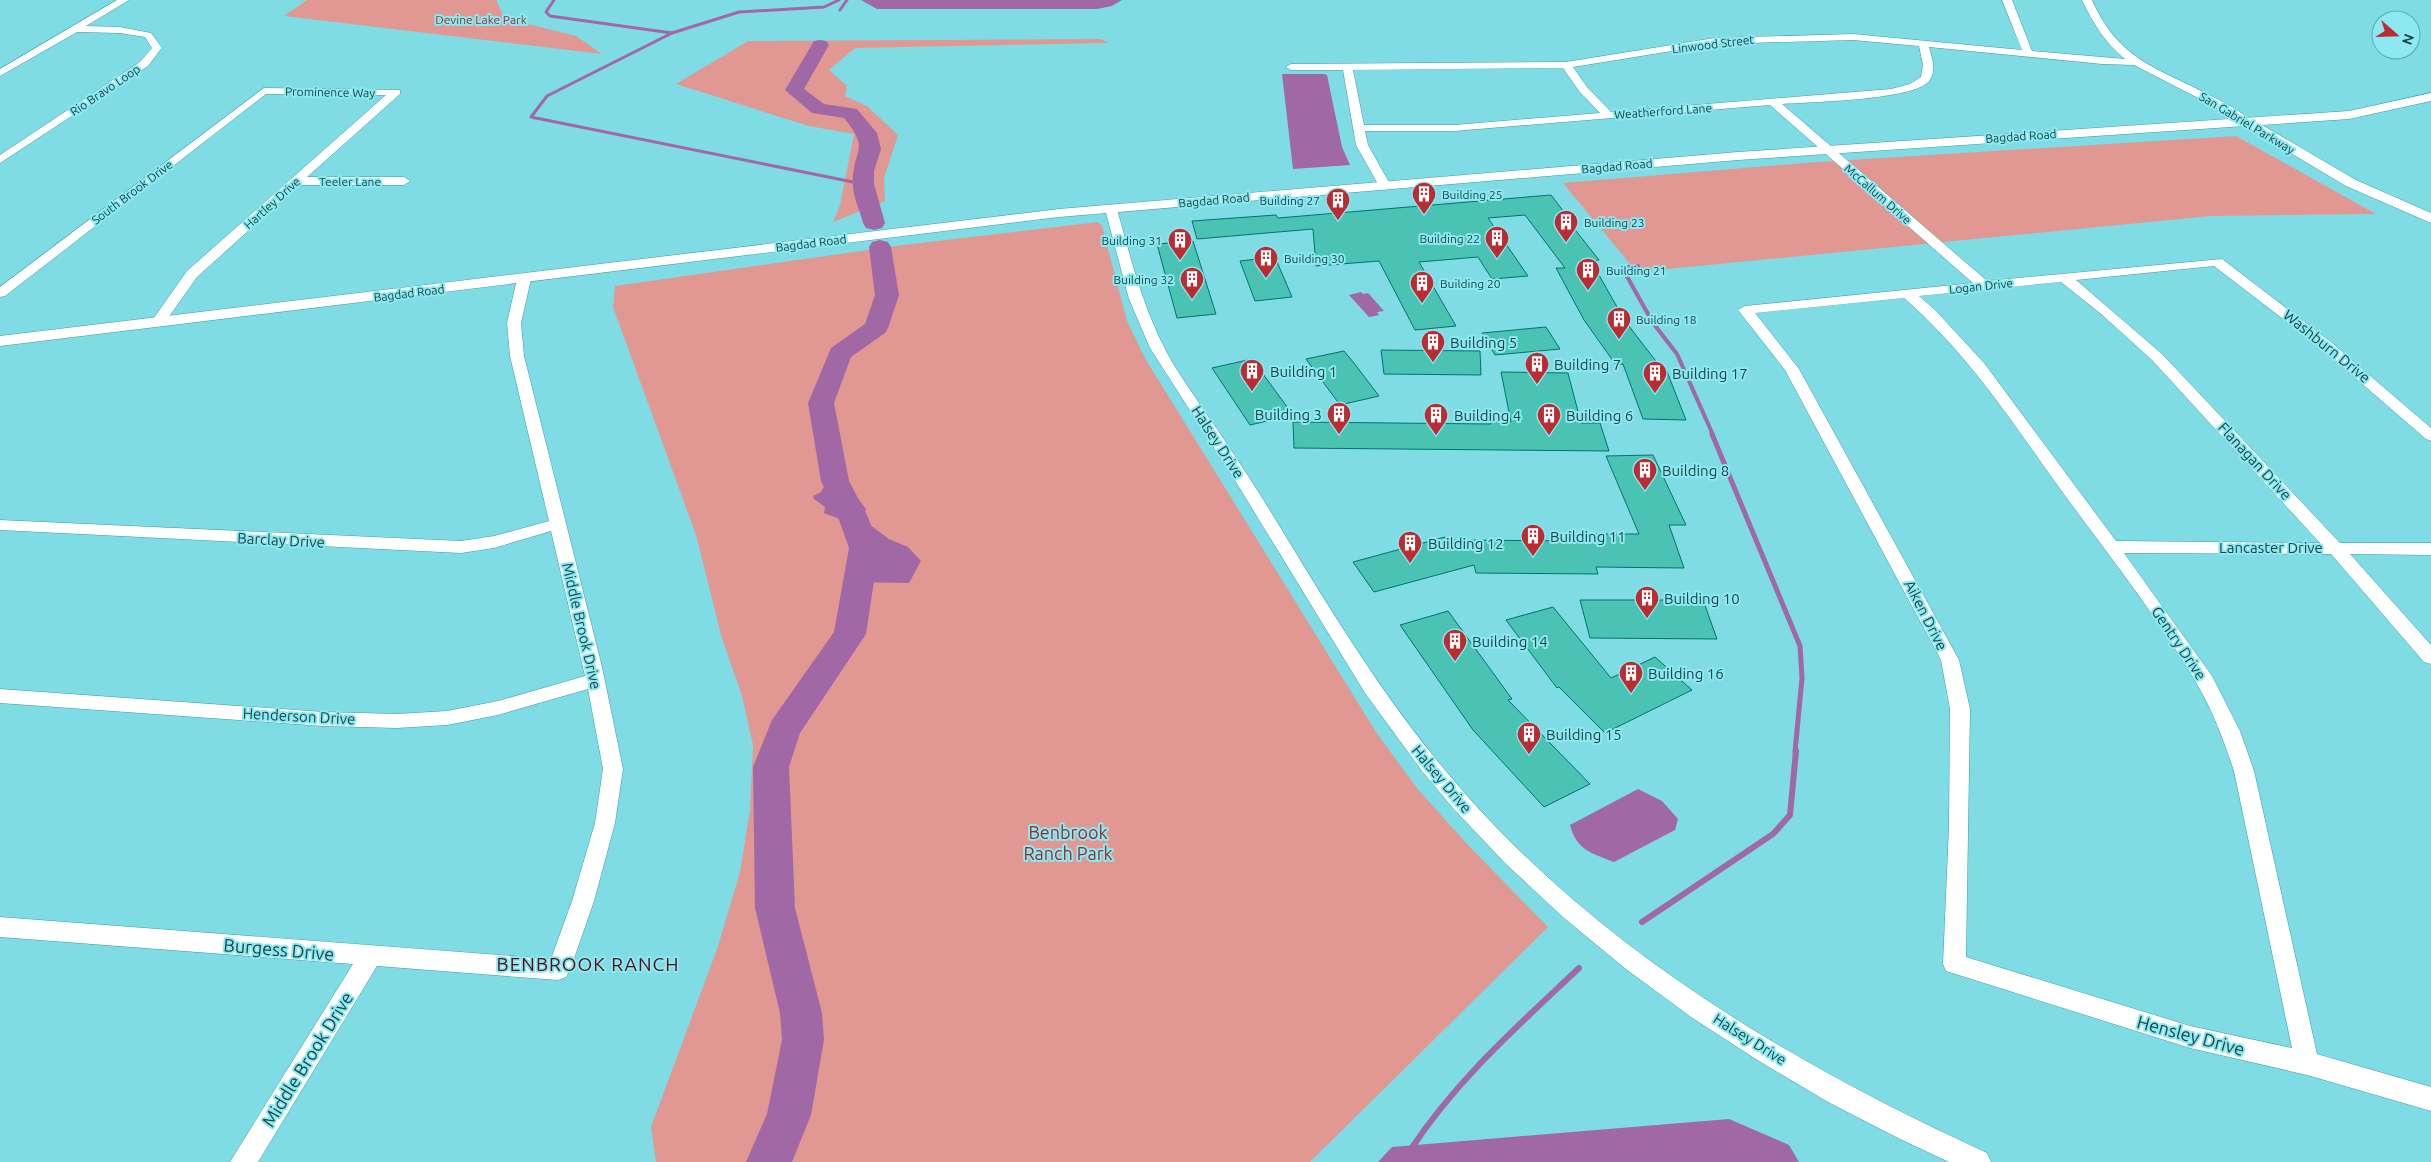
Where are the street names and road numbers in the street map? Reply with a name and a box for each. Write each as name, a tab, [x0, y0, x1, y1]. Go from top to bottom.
street label: Linwood Street	[1671, 32, 1755, 55]
street label: Rio Bravo Loop	[68, 62, 142, 118]
street label: Prominence Way	[285, 85, 375, 99]
street label: San Gabriel Parkway	[2197, 90, 2297, 157]
street label: Weatherford Lane	[1614, 101, 1712, 121]
street label: Bagdad Road	[1985, 127, 2057, 145]
street label: Bagdad Road	[1581, 156, 1653, 176]
street label: South Brook Drive	[89, 157, 175, 227]
street label: McCallum Drive	[1842, 161, 1914, 227]
street label: Hartley Drive	[241, 175, 303, 231]
street label: Teeler Lane	[319, 175, 381, 188]
street label: Bagdad Road	[1178, 190, 1250, 210]
street label: Bagdad Road	[775, 232, 847, 254]
street label: Logan Drive	[1948, 276, 2014, 296]
street label: Bagdad Road	[373, 282, 445, 304]
street label: Washburn Drive	[2280, 306, 2374, 386]
street label: Halsey Drive	[1188, 403, 1248, 481]
street label: Flanagan Drive	[2215, 419, 2295, 503]
street label: Barclay Drive	[237, 529, 325, 551]
street label: Lancaster Drive	[2219, 539, 2323, 556]
street label: Middle Brook Drive	[559, 561, 605, 691]
street label: Aiken Drive	[1901, 577, 1951, 653]
street label: Gentry Drive	[2148, 603, 2210, 683]
street label: Henderson Drive	[242, 705, 356, 727]
street label: Halsey Drive	[1409, 742, 1475, 816]
street label: Burgess Drive	[223, 934, 335, 964]
street label: Middle Brook Drive	[257, 988, 357, 1130]
street label: Halsey Drive	[1710, 1010, 1790, 1068]
street label: Hensley Drive	[2135, 1011, 2247, 1059]

